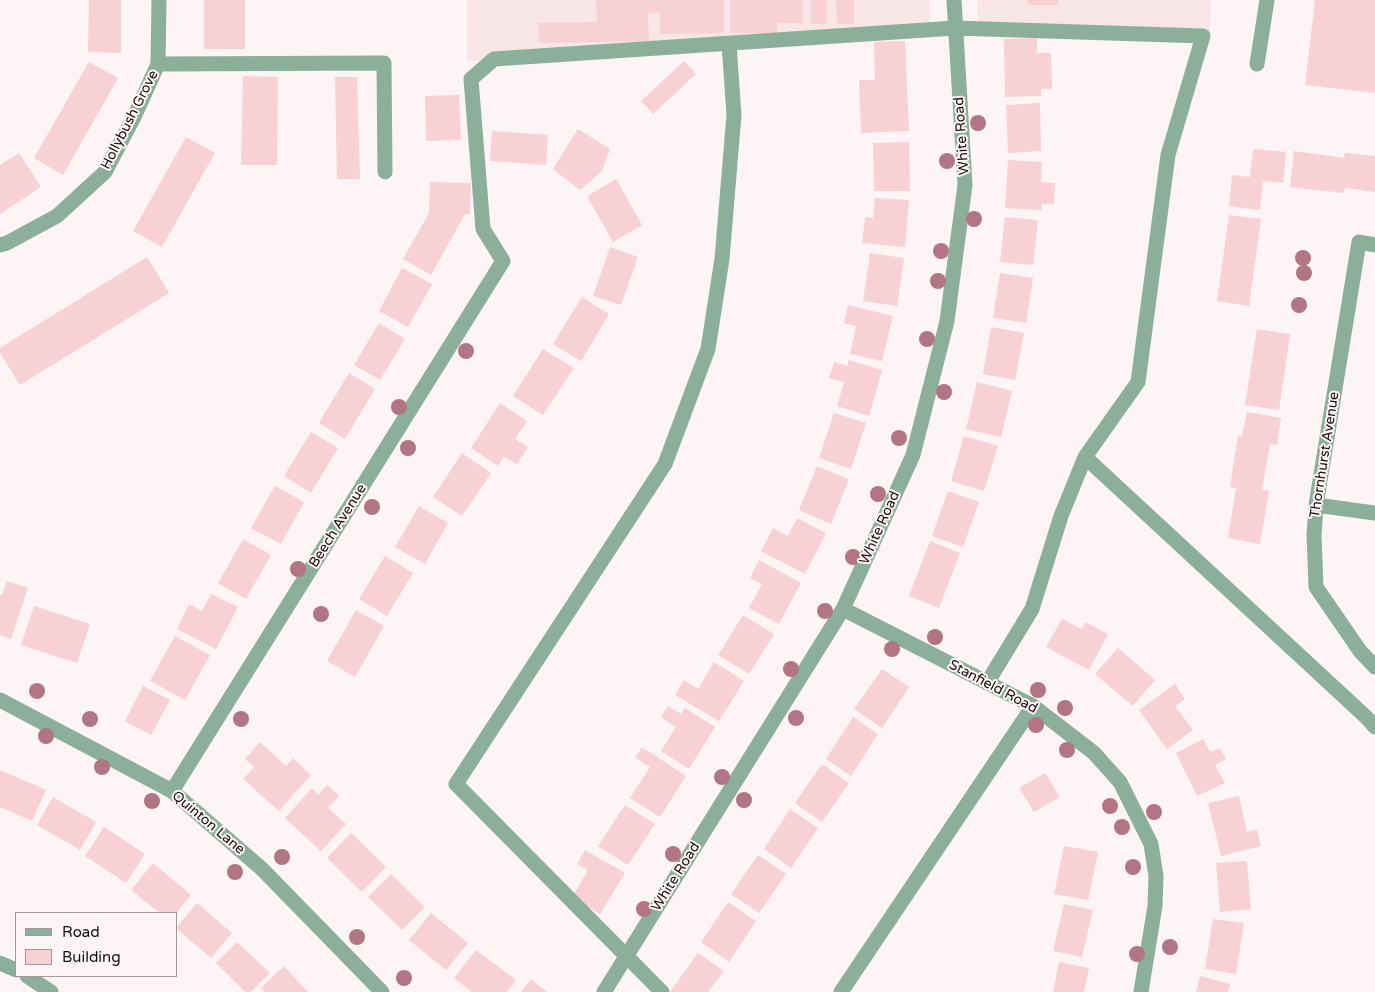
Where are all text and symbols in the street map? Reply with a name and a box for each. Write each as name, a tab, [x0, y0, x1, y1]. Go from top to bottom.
street label: Hollybush Grove	[98, 68, 162, 172]
street label: White Road	[951, 96, 973, 176]
street label: Thornhurst Avenue	[1307, 391, 1343, 519]
street label: Beech Avenue	[306, 481, 370, 571]
street label: White Road	[856, 489, 904, 567]
street label: Stanfield Road	[946, 657, 1040, 717]
street label: Quinton Lane	[168, 788, 248, 858]
street label: White Road	[648, 839, 704, 915]
legend	[15, 912, 178, 977]
text: Road	[62, 923, 100, 941]
text: Building	[62, 948, 121, 966]

